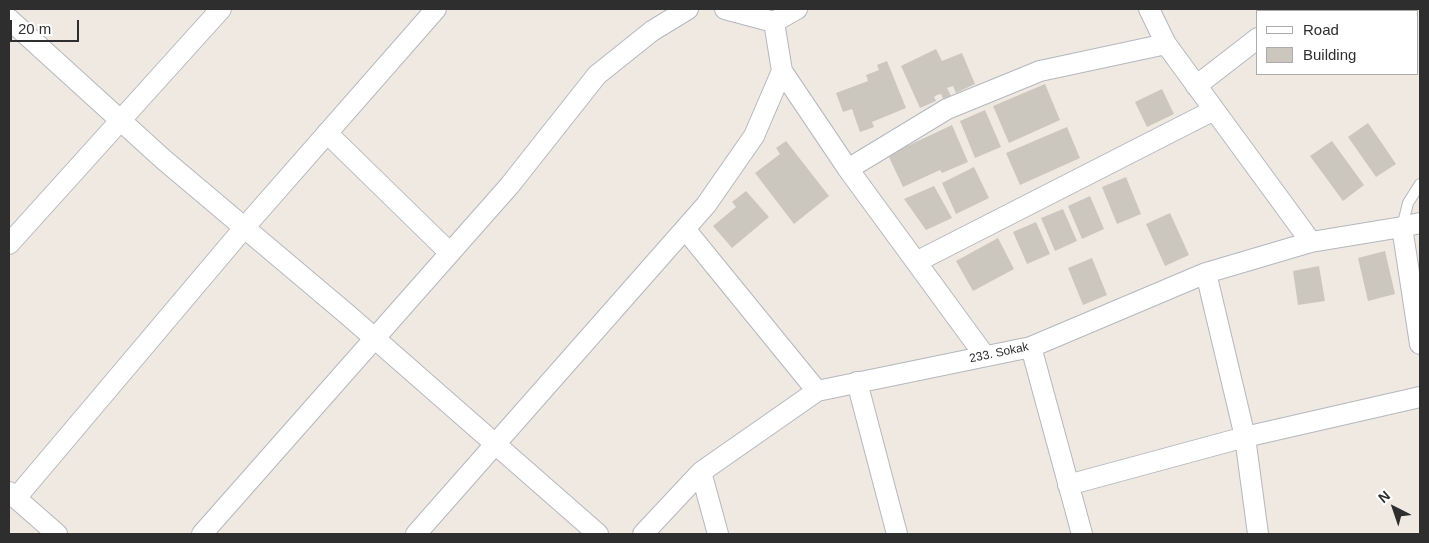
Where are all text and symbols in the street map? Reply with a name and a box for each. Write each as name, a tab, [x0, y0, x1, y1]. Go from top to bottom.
scale bar	[12, 10, 81, 42]
legend	[1256, 10, 1419, 75]
text: 20 m	[18, 20, 51, 37]
text: Road	[1303, 21, 1339, 38]
text: Building	[1303, 46, 1356, 63]
street label: 233. Sokak	[968, 340, 1030, 366]
north arrow	[1369, 483, 1419, 533]
text: N	[1375, 487, 1393, 506]

